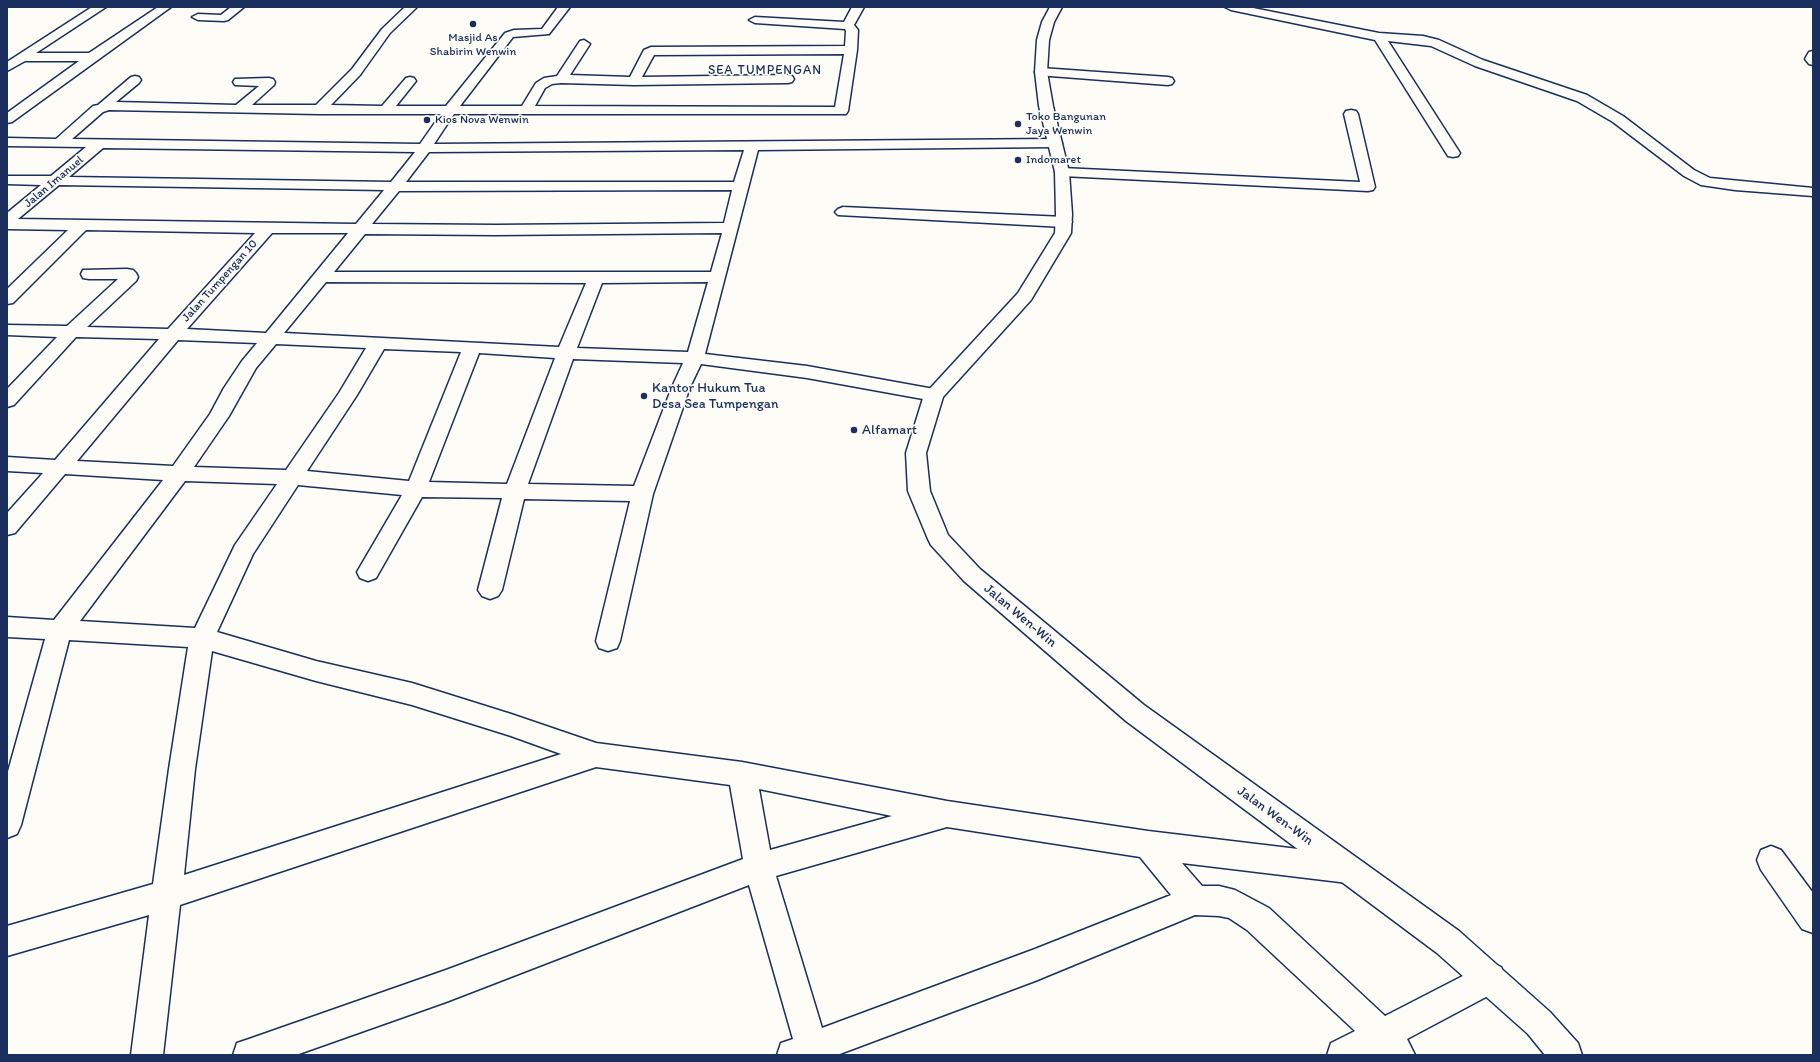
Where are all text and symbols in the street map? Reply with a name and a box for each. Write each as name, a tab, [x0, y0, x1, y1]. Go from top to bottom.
marker: Masjid As Shabirin Wenwin	[468, 19, 478, 29]
place label: Masjid As Shabirin Wenwin	[430, 31, 516, 59]
district label: SEA TUMPENGAN	[708, 63, 822, 79]
place label: Toko Bangunan Jaya Wenwin	[1026, 110, 1106, 138]
place label: Kios Nova Wenwin	[435, 113, 529, 127]
marker: Kios Nova Wenwin	[422, 115, 432, 125]
marker: Toko Bangunan Jaya Wenwin	[1013, 119, 1023, 129]
street label: Jalan Imanuel	[21, 153, 87, 211]
place label: Indomaret	[1026, 153, 1081, 167]
marker: Indomaret	[1013, 155, 1023, 165]
street label: Jalan Tumpengan 10	[179, 237, 261, 325]
place label: Kantor Hukum Tua Desa Sea Tumpengan	[652, 380, 779, 412]
marker: Kantor Hukum Tua Desa Sea Tumpengan	[639, 391, 649, 401]
place label: Alfamart	[862, 422, 917, 438]
marker: Alfamart	[849, 425, 859, 435]
street label: Jalan Wen-Win	[980, 581, 1060, 651]
street label: Jalan Wen-Win	[1234, 783, 1316, 849]

